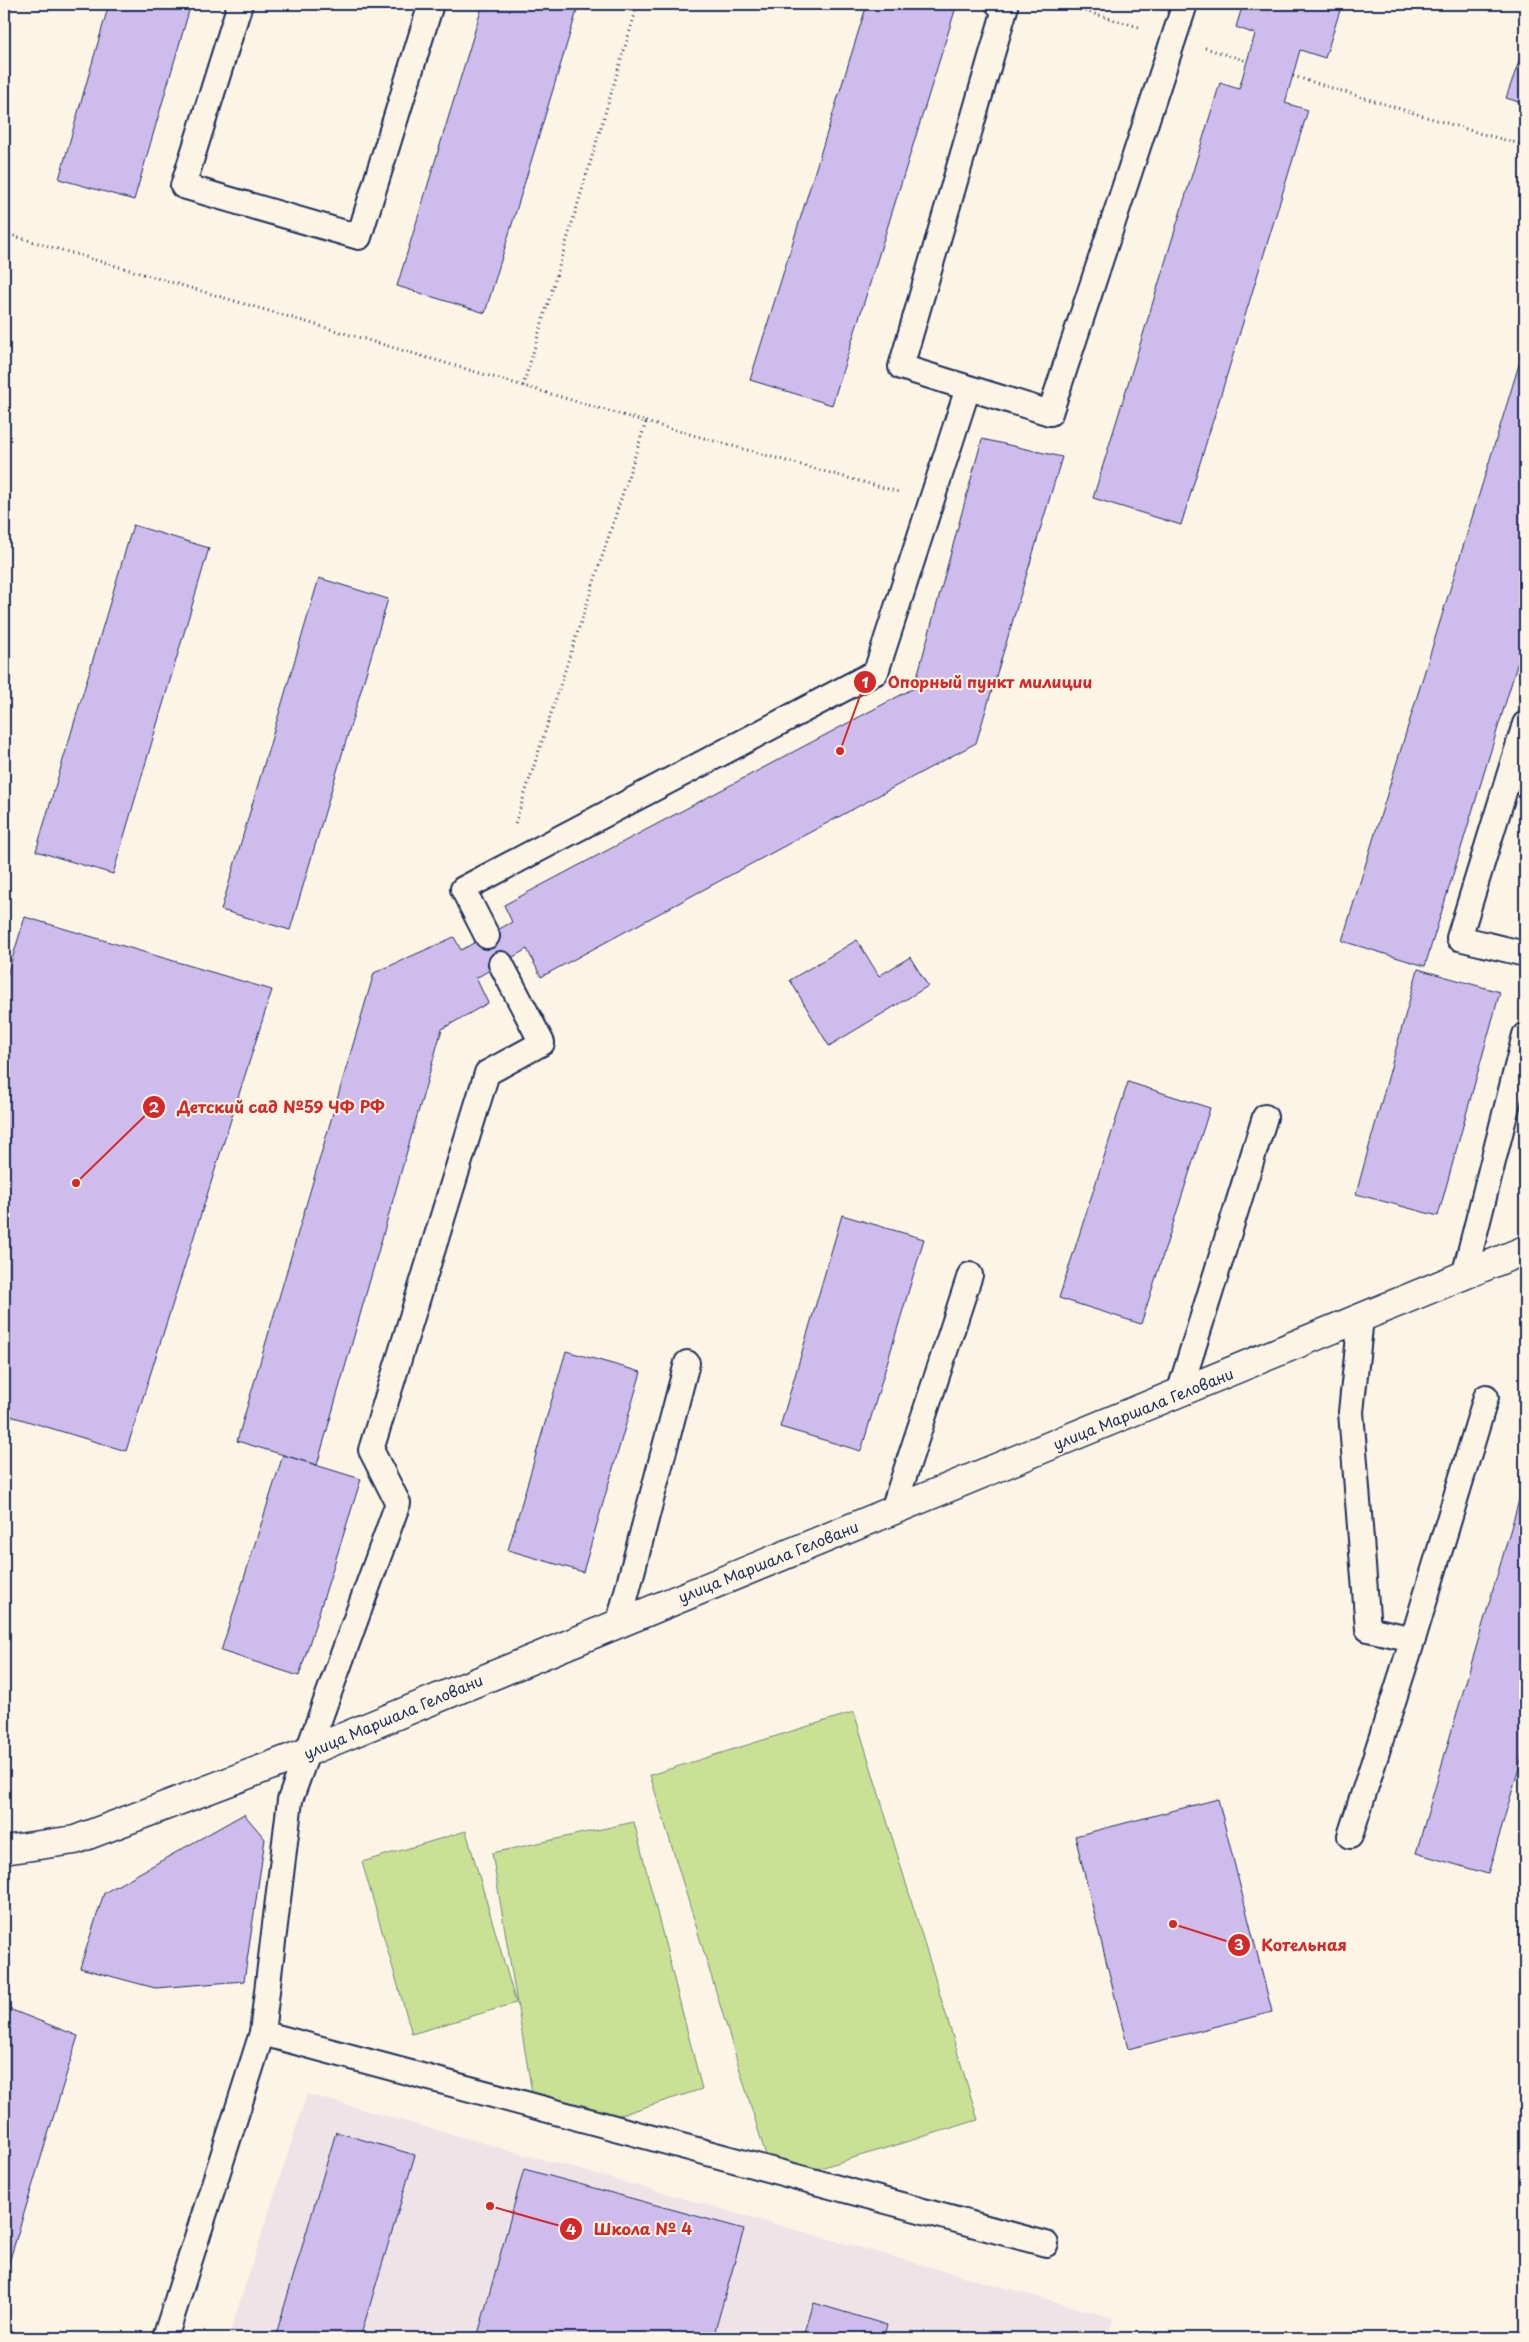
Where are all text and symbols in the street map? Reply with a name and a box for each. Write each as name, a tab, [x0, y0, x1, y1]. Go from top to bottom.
callout: Опорный пункт милиции	[852, 667, 1103, 698]
text: Опорный пункт милиции	[888, 669, 1092, 693]
text: 1	[861, 670, 869, 693]
callout: Детский сад №59 ЧФ РФ	[141, 1092, 395, 1123]
text: Детский сад №59 ЧФ РФ	[176, 1094, 385, 1118]
text: 2	[149, 1095, 160, 1118]
street label: улица Маршала Геловани	[1049, 1361, 1237, 1455]
street label: улица Маршала Геловани	[674, 1514, 862, 1608]
street label: улица Маршала Геловани	[300, 1668, 486, 1764]
callout: Котельная	[1226, 1929, 1357, 1960]
text: 3	[1234, 1932, 1244, 1955]
text: Котельная	[1261, 1932, 1347, 1956]
callout: Школа № 4	[559, 2214, 703, 2245]
text: Школа № 4	[594, 2216, 692, 2240]
text: 4	[566, 2217, 576, 2240]

